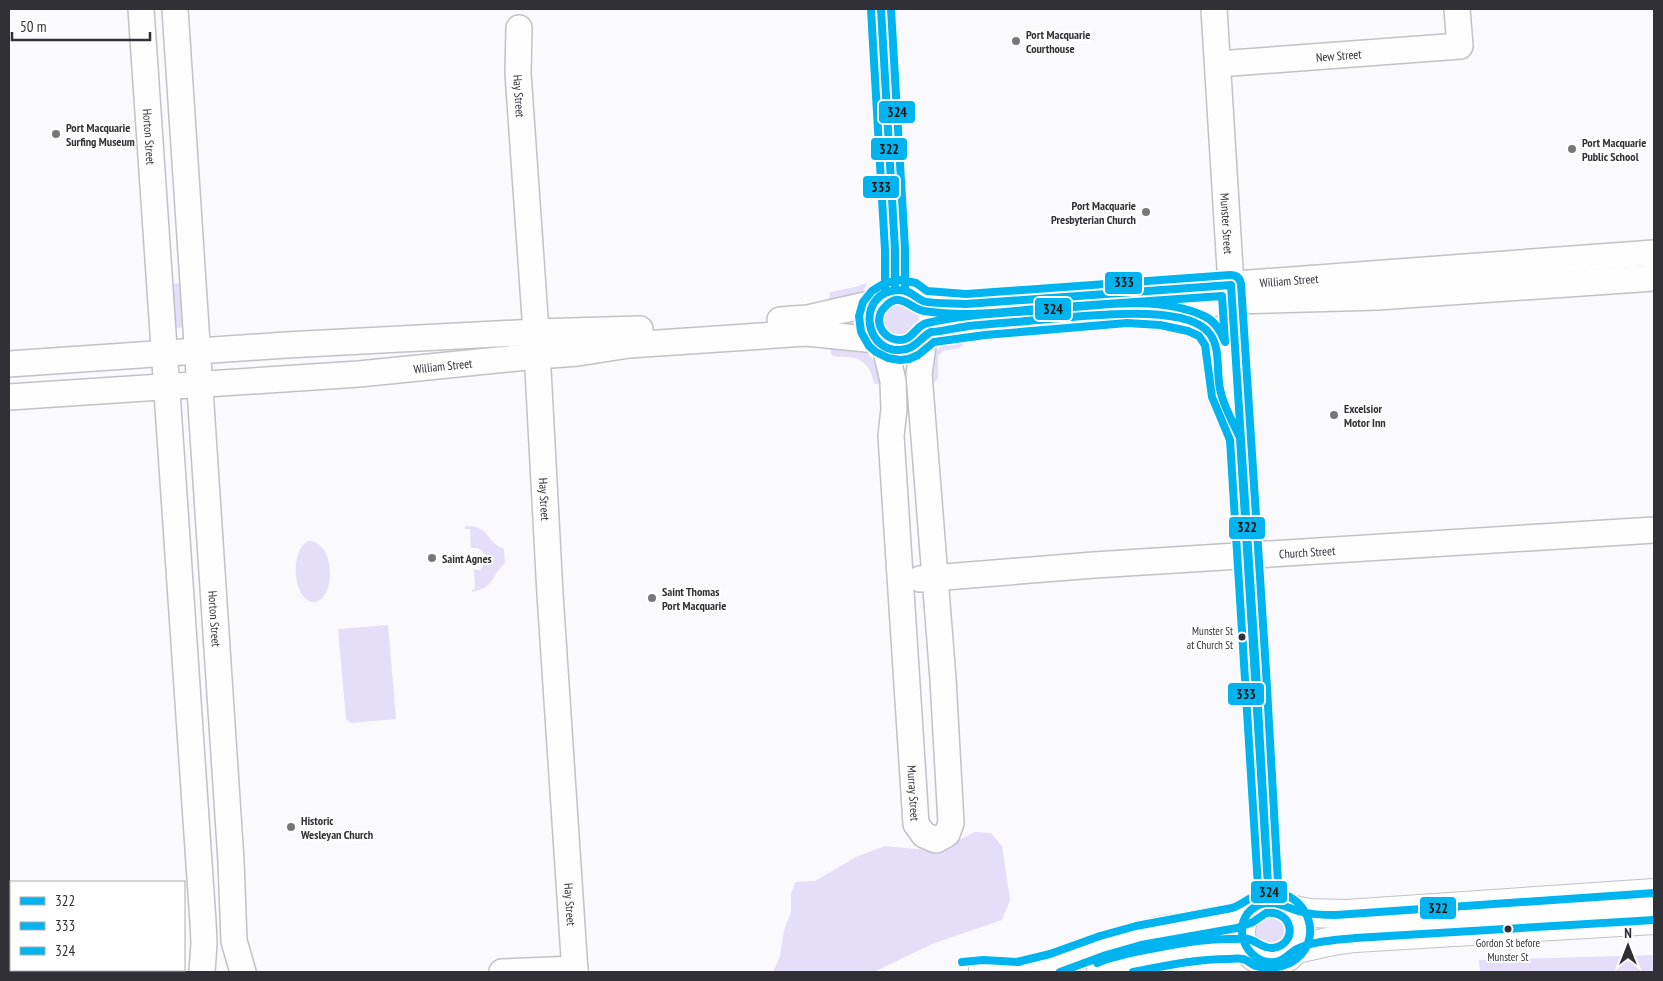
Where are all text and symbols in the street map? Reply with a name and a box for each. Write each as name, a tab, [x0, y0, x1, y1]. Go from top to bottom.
scale bar	[12, 10, 150, 42]
text: 50 m	[20, 17, 46, 36]
place label: Port Macquarie Courthouse	[1026, 27, 1090, 56]
marker: Port Macquarie Courthouse	[1010, 35, 1022, 47]
street label: New Street	[1315, 46, 1363, 64]
street label: Hay Street	[511, 74, 529, 119]
line badge: 324	[878, 100, 916, 124]
text: 324	[887, 103, 907, 121]
street label: Horton Street	[140, 108, 159, 166]
place label: Port Macquarie Surfing Museum	[66, 120, 135, 149]
marker: Port Macquarie Surfing Museum	[50, 128, 62, 140]
place label: Port Macquarie Public School	[1582, 135, 1646, 164]
line badge: 322	[870, 137, 908, 161]
text: 322	[879, 140, 899, 158]
marker: Port Macquarie Public School	[1566, 143, 1578, 155]
line badge: 333	[862, 175, 900, 199]
text: 333	[871, 178, 891, 196]
street label: Munster Street	[1218, 193, 1237, 255]
place label: Port Macquarie Presbyterian Church	[1051, 198, 1136, 227]
marker: Port Macquarie Presbyterian Church	[1140, 206, 1152, 218]
street label: William Street	[1259, 270, 1320, 290]
line badge: 333	[1104, 271, 1143, 295]
text: 333	[1114, 273, 1134, 291]
line badge: 324	[1034, 297, 1072, 321]
text: 324	[1043, 300, 1063, 318]
street label: William Street	[413, 355, 474, 376]
place label: Excelsior Motor Inn	[1344, 401, 1386, 430]
marker: Excelsior Motor Inn	[1328, 409, 1340, 421]
street label: Hay Street	[536, 477, 554, 522]
line badge: 322	[1228, 516, 1266, 540]
text: 322	[1237, 518, 1257, 536]
street label: Church Street	[1278, 542, 1336, 561]
place label: Saint Agnes	[442, 551, 492, 566]
marker: Saint Agnes	[426, 552, 438, 564]
place label: Saint Thomas Port Macquarie	[662, 584, 726, 613]
street label: Horton Street	[206, 590, 224, 648]
marker: Saint Thomas Port Macquarie	[646, 592, 658, 604]
place label: Munster St at Church St	[1187, 624, 1233, 652]
marker: Munster St at Church St	[1237, 632, 1247, 642]
line badge: 333	[1227, 682, 1265, 706]
text: 333	[1236, 685, 1256, 703]
street label: Murray Street	[905, 765, 923, 822]
place label: Historic Wesleyan Church	[300, 813, 373, 842]
marker: Historic Wesleyan Church	[285, 821, 297, 833]
line badge: 324	[1250, 880, 1288, 904]
legend	[10, 881, 185, 971]
street label: Hay Street	[562, 882, 579, 927]
text: 324	[1259, 883, 1279, 901]
text: 322	[55, 891, 75, 910]
line badge: 322	[1419, 896, 1457, 920]
text: 322	[1428, 899, 1448, 917]
text: 333	[55, 916, 75, 935]
north arrow	[1603, 921, 1653, 971]
marker: Gordon St before Munster St	[1503, 924, 1513, 934]
text: N	[1624, 924, 1632, 942]
place label: Gordon St before Munster St	[1476, 936, 1541, 964]
text: 324	[55, 941, 76, 960]

